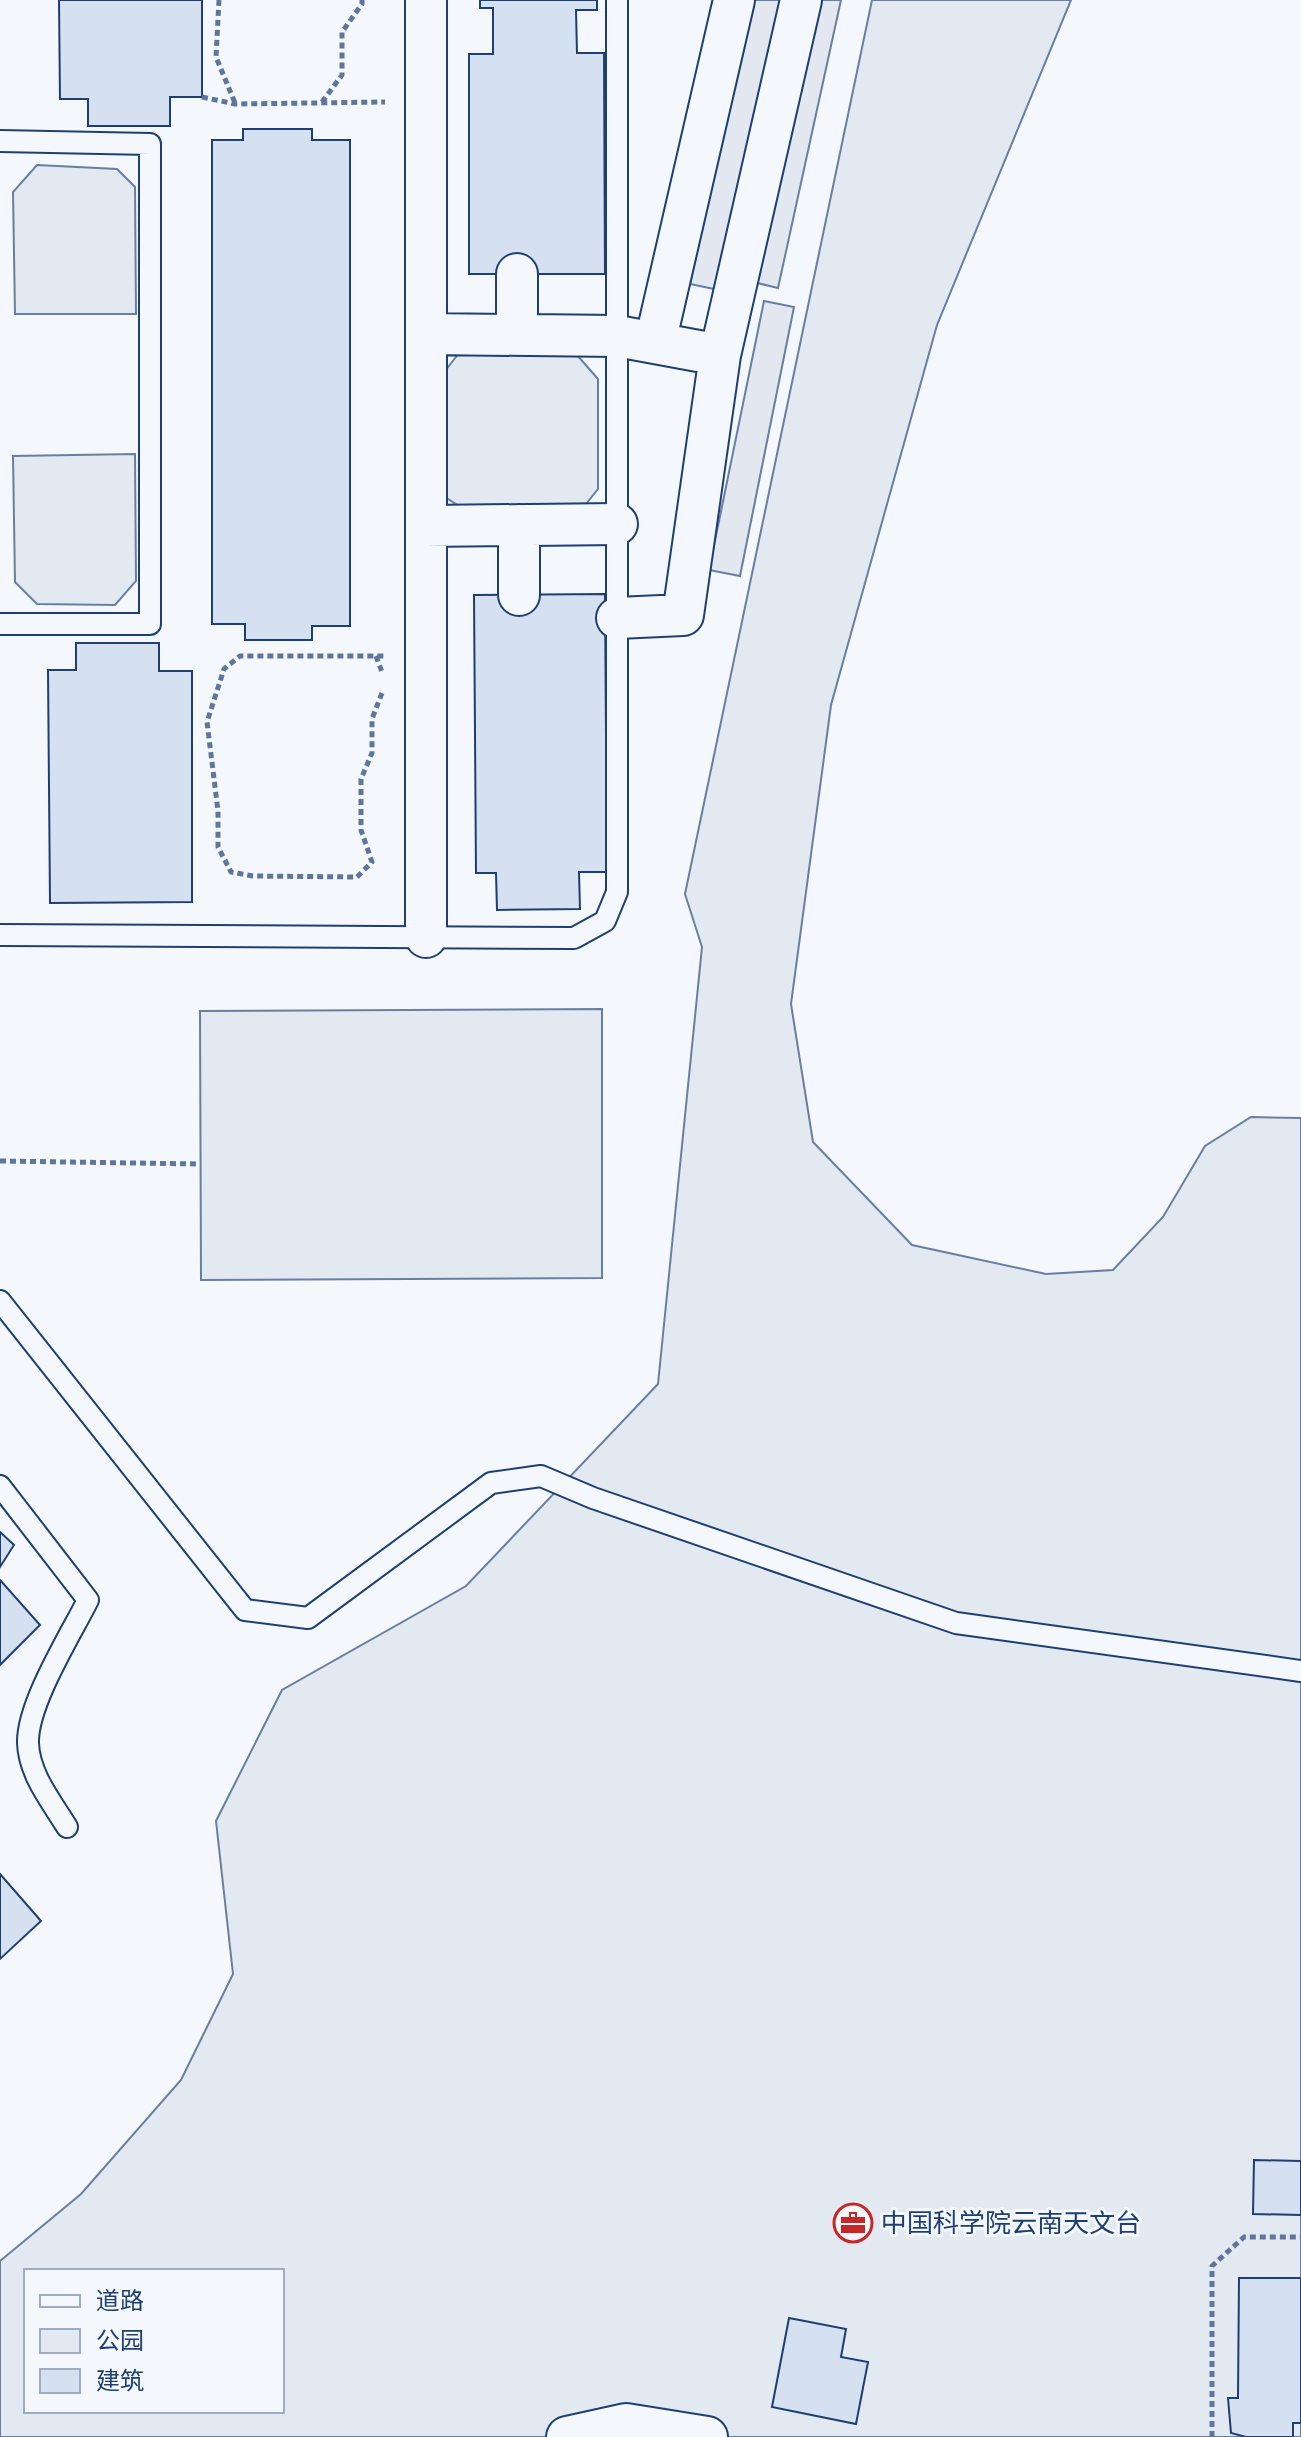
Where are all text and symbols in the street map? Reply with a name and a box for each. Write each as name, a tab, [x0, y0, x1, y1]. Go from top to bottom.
office icon: 中国科学院云南天文台	[832, 2202, 874, 2244]
place label: 中国科学院云南天文台	[881, 2208, 1141, 2239]
legend	[24, 2269, 284, 2413]
text: 道路	[96, 2287, 144, 2315]
text: 公园	[96, 2327, 144, 2355]
text: 建筑	[96, 2367, 144, 2395]

